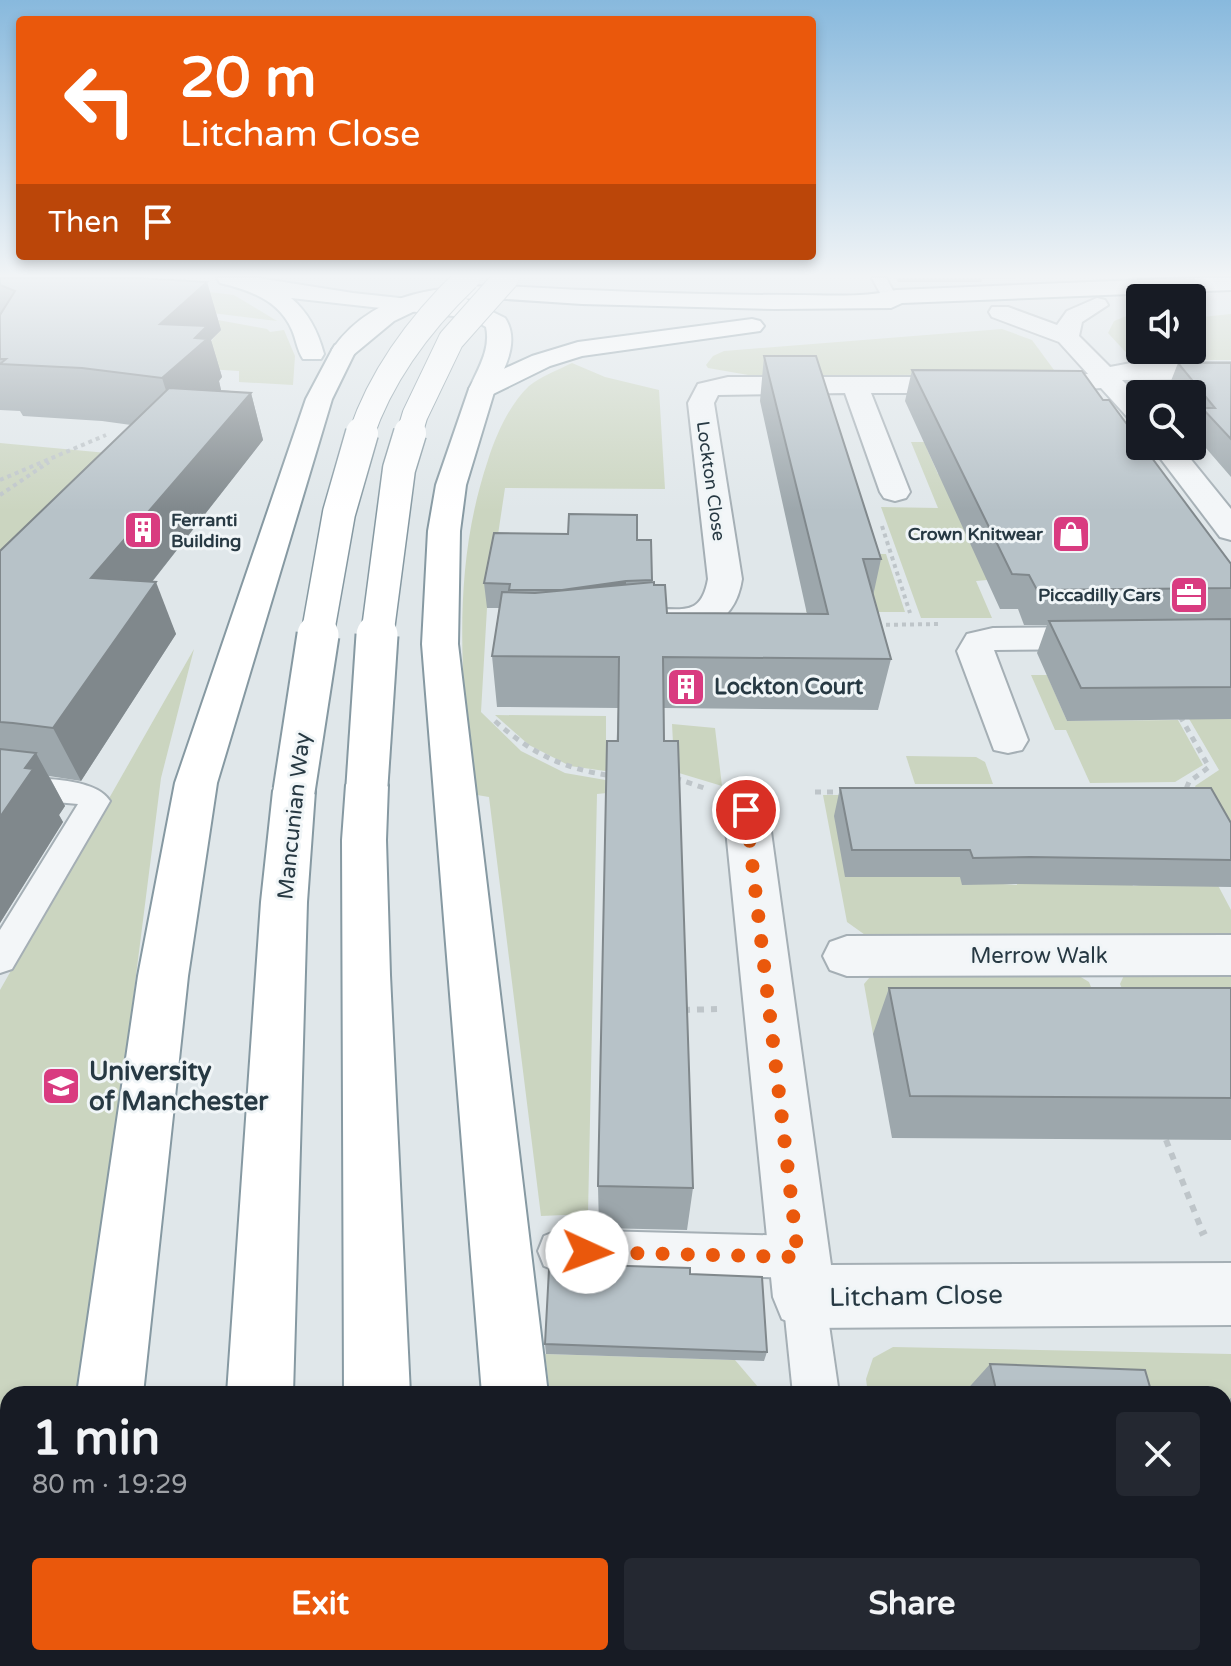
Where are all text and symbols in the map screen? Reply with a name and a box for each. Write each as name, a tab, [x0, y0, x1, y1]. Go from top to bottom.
text: 20 m	[180, 45, 316, 112]
icon: left	[48, 48, 152, 152]
text: Litcham Close	[180, 113, 420, 156]
icon: arrive	[136, 200, 180, 244]
text: Then	[48, 204, 120, 241]
map controls	[1126, 284, 1206, 460]
button: sound	[1126, 284, 1206, 364]
button: search	[1126, 380, 1206, 460]
street label: Lockton Close	[692, 420, 730, 542]
building icon: Ferranti Building	[122, 509, 164, 551]
place label: Ferranti Building	[171, 509, 241, 552]
shop icon: Crown Knitwear	[1050, 513, 1092, 555]
place label: Crown Knitwear	[908, 523, 1044, 545]
office icon: Piccadilly Cars	[1168, 574, 1210, 616]
place label: Piccadilly Cars	[1038, 584, 1161, 606]
building icon: Lockton Court	[665, 666, 707, 708]
place label: Lockton Court	[714, 674, 864, 700]
street label: Mancunian Way	[272, 731, 316, 901]
pin	[712, 776, 780, 844]
icon: arrive	[724, 788, 768, 832]
street label: Merrow Walk	[970, 943, 1108, 969]
place label: University of Manchester	[89, 1056, 269, 1117]
school or university icon: University of Manchester	[40, 1065, 82, 1107]
position arrow	[545, 1210, 629, 1294]
street label: Litcham Close	[829, 1279, 1003, 1313]
text: 1 min	[32, 1410, 160, 1468]
button: close	[1116, 1412, 1200, 1496]
text: 80 m · 19:29	[32, 1469, 188, 1500]
button: Exit	[32, 1558, 608, 1650]
button: Share	[624, 1558, 1200, 1650]

